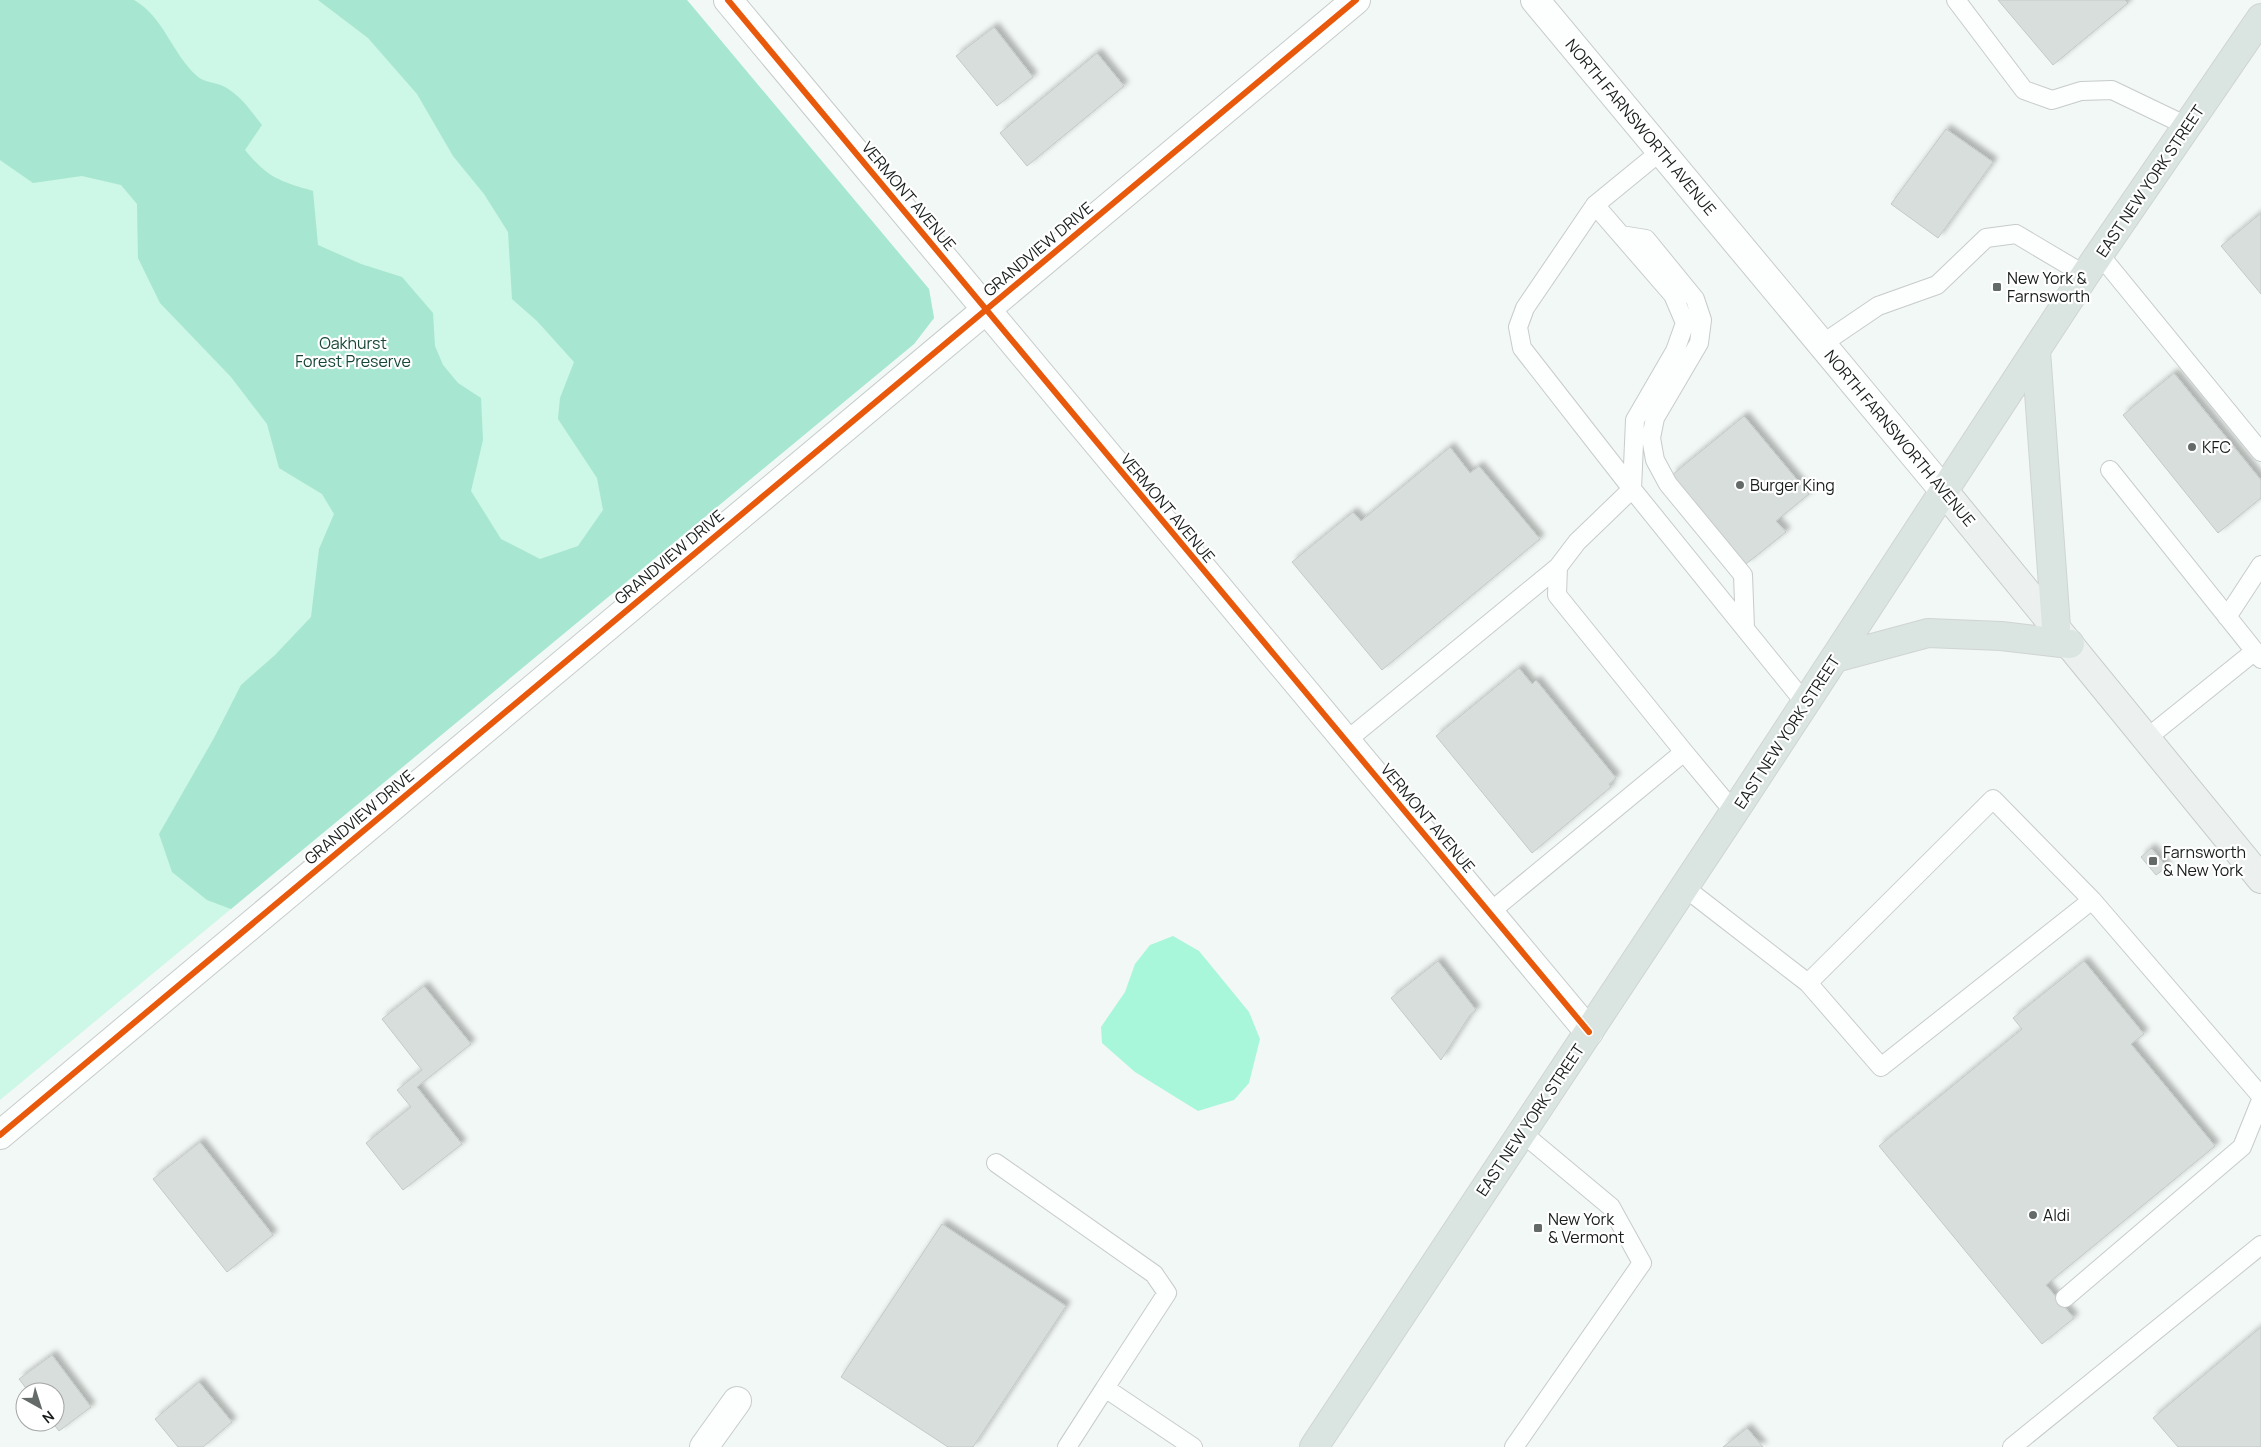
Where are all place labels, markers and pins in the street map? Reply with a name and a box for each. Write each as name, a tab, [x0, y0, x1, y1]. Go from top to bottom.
place label: New York & Farnsworth	[2007, 267, 2090, 307]
marker: New York & Farnsworth	[1991, 281, 2003, 293]
place label: KFC	[2202, 436, 2231, 458]
marker: KFC	[2186, 441, 2198, 453]
place label: Burger King	[1750, 474, 1835, 496]
marker: Burger King	[1734, 479, 1746, 491]
place label: Farnsworth & New York	[2163, 841, 2246, 881]
marker: Farnsworth & New York	[2147, 855, 2159, 867]
place label: Aldi	[2043, 1204, 2070, 1226]
place label: New York & Vermont	[1548, 1208, 1624, 1248]
marker: Aldi	[2027, 1209, 2039, 1221]
marker: New York & Vermont	[1532, 1222, 1544, 1234]

